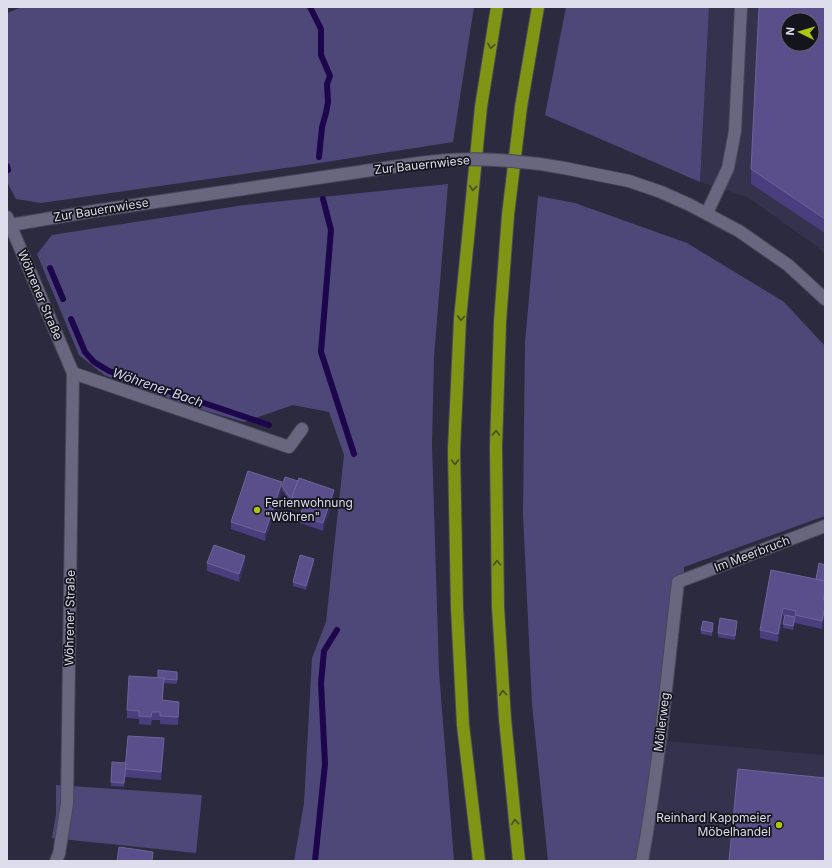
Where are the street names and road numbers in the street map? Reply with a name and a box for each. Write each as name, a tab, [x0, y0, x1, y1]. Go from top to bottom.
street label: Zur Bauernwiese	[373, 152, 471, 177]
street label: Zur Bauernwiese	[52, 195, 150, 224]
street label: Wöhrener Straße	[15, 248, 66, 342]
street label: Im Meerbruch	[712, 532, 792, 575]
street label: Wöhrener Straße	[61, 570, 78, 666]
street label: Möllerweg	[650, 692, 673, 752]

